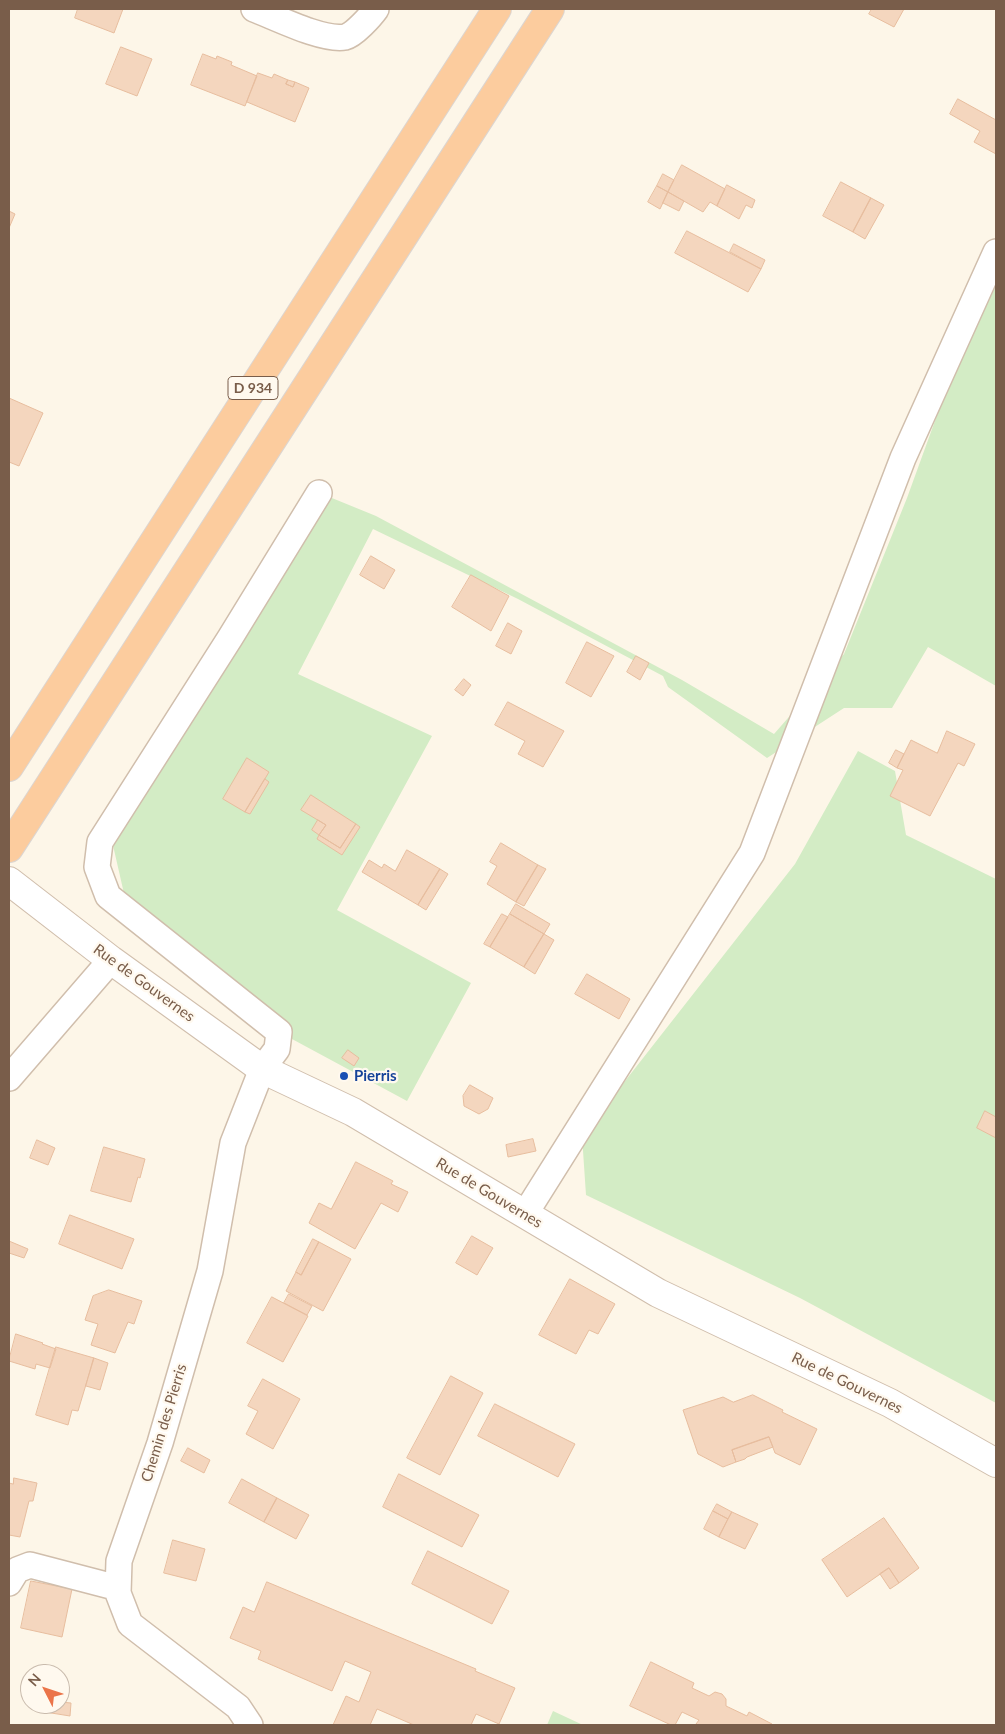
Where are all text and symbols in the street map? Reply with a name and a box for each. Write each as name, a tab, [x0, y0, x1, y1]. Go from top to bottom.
road number: D 934	[228, 376, 278, 399]
street label: Rue de Gouvernes	[90, 940, 198, 1026]
place label: Pierris	[354, 1067, 397, 1085]
marker: Pierris	[338, 1070, 350, 1082]
street label: Rue de Gouvernes	[433, 1154, 545, 1232]
street label: Rue de Gouvernes	[789, 1348, 905, 1418]
street label: Chemin des Pierris	[137, 1362, 191, 1484]
north arrow	[20, 1664, 70, 1714]
text: N	[24, 1670, 44, 1689]

